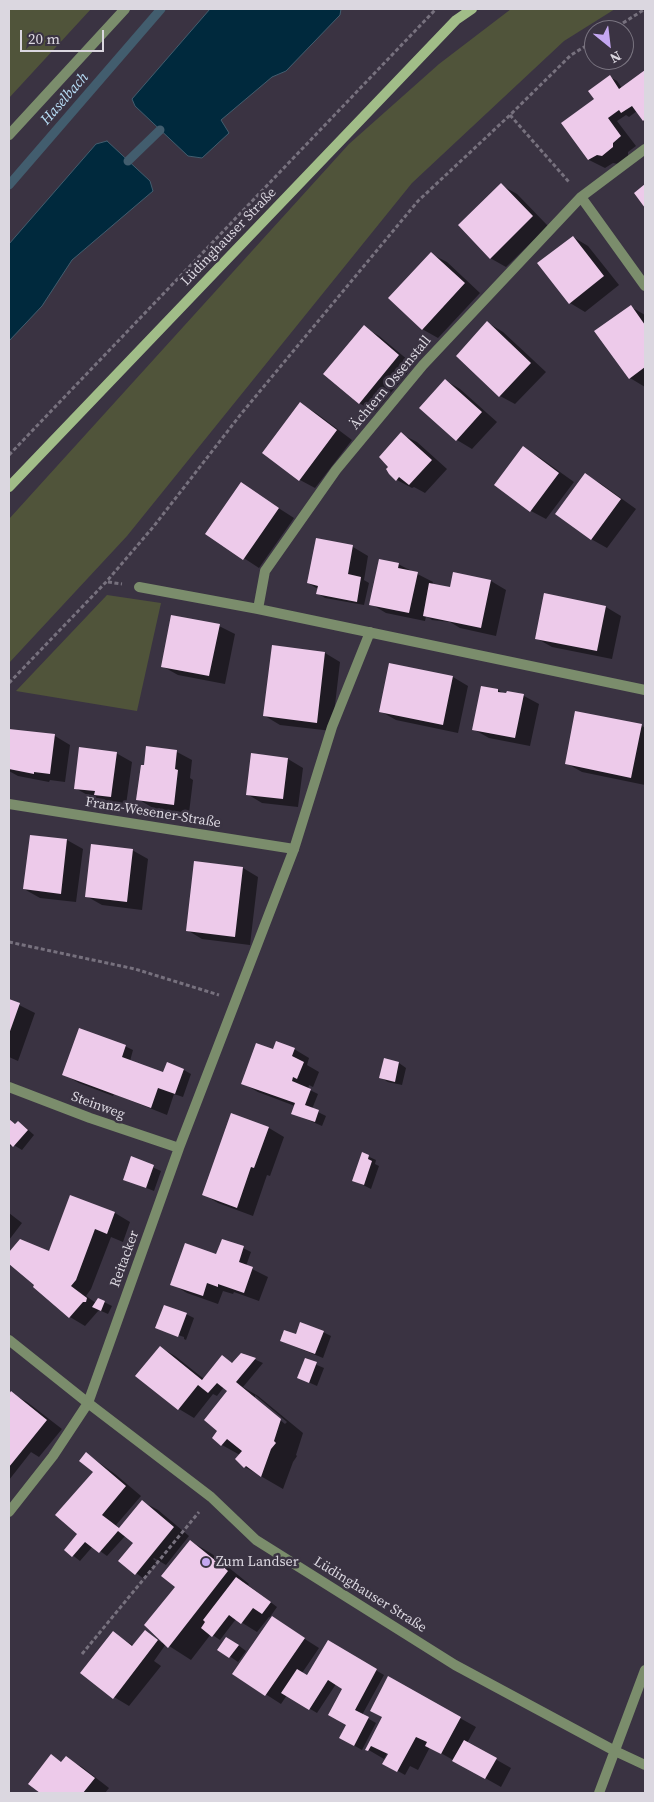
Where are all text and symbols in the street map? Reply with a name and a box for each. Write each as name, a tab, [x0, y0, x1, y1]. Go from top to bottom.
scale bar	[22, 20, 106, 52]
north arrow	[584, 20, 634, 70]
text: 20 m	[28, 28, 60, 49]
text: N	[606, 46, 625, 68]
water label: Haselbach	[37, 69, 93, 129]
street label: Lüdinghauser Straße	[178, 185, 280, 289]
street label: Ächtern Ossenstall	[347, 333, 435, 433]
street label: Franz-Wesener-Straße	[84, 794, 222, 832]
street label: Steinweg	[69, 1089, 127, 1123]
street label: Reitacker	[107, 1228, 143, 1290]
place label: Zum Landser	[216, 1554, 299, 1570]
street label: Lüdinghauser Straße	[311, 1554, 429, 1636]
marker: Zum Landser	[200, 1556, 212, 1568]

